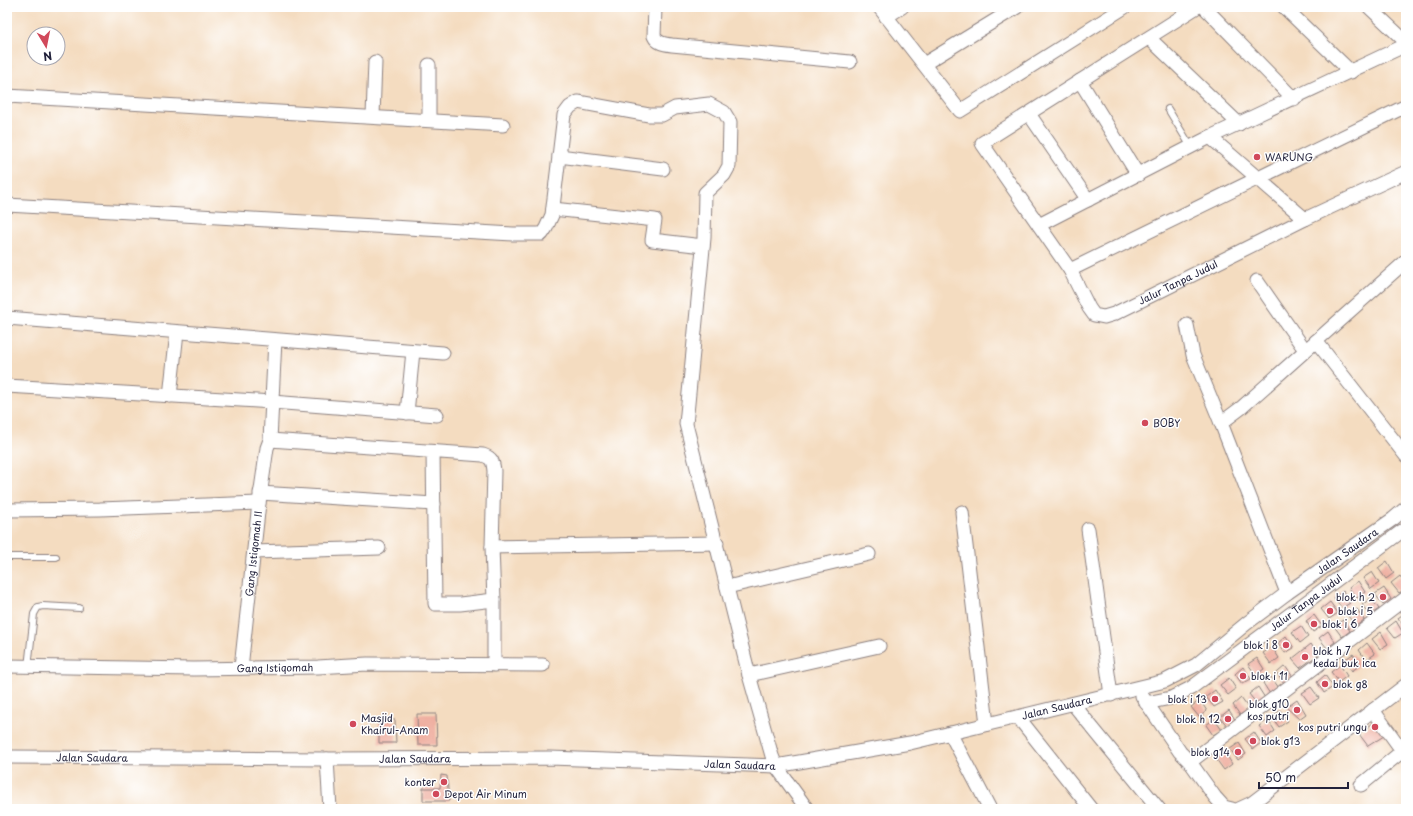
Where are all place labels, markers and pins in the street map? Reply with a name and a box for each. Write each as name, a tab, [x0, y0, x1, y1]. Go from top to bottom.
place label: WARUNG	[1265, 149, 1313, 164]
marker: WARUNG	[1252, 152, 1262, 162]
place label: BOBY	[1153, 415, 1180, 430]
marker: BOBY	[1140, 418, 1150, 428]
place label: blok h 2	[1336, 589, 1375, 604]
marker: blok h 2	[1378, 592, 1388, 602]
place label: blok i 5	[1338, 603, 1373, 618]
marker: blok i 5	[1325, 606, 1335, 616]
place label: blok i 6	[1322, 616, 1357, 631]
marker: blok i 6	[1309, 619, 1319, 629]
place label: blok i 8	[1243, 637, 1278, 652]
marker: blok i 8	[1281, 640, 1291, 650]
place label: blok h 7 kedai buk ica	[1313, 643, 1377, 670]
marker: blok h 7 kedai buk ica	[1300, 652, 1310, 662]
place label: blok i 11	[1251, 668, 1288, 683]
marker: blok i 11	[1238, 671, 1248, 681]
place label: blok g8	[1333, 676, 1368, 691]
marker: blok g8	[1320, 679, 1330, 689]
place label: blok i 13	[1168, 691, 1207, 706]
marker: blok i 13	[1210, 694, 1220, 704]
place label: blok g10 kos putri	[1247, 696, 1289, 723]
marker: blok g10 kos putri	[1292, 705, 1302, 715]
place label: Masjid Khairul-Anam	[361, 710, 428, 737]
place label: blok h 12	[1177, 711, 1220, 726]
marker: blok h 12	[1223, 714, 1233, 724]
marker: Masjid Khairul-Anam	[348, 719, 358, 729]
place label: kos putri ungu	[1298, 719, 1367, 734]
marker: kos putri ungu	[1370, 722, 1380, 732]
place label: blok g13	[1261, 733, 1301, 748]
marker: blok g13	[1248, 736, 1258, 746]
place label: blok g14	[1191, 744, 1230, 759]
marker: blok g14	[1233, 747, 1243, 757]
place label: konter	[405, 774, 436, 789]
marker: konter	[439, 777, 449, 787]
place label: Depot Air Minum	[444, 786, 527, 801]
marker: Depot Air Minum	[431, 789, 441, 799]

